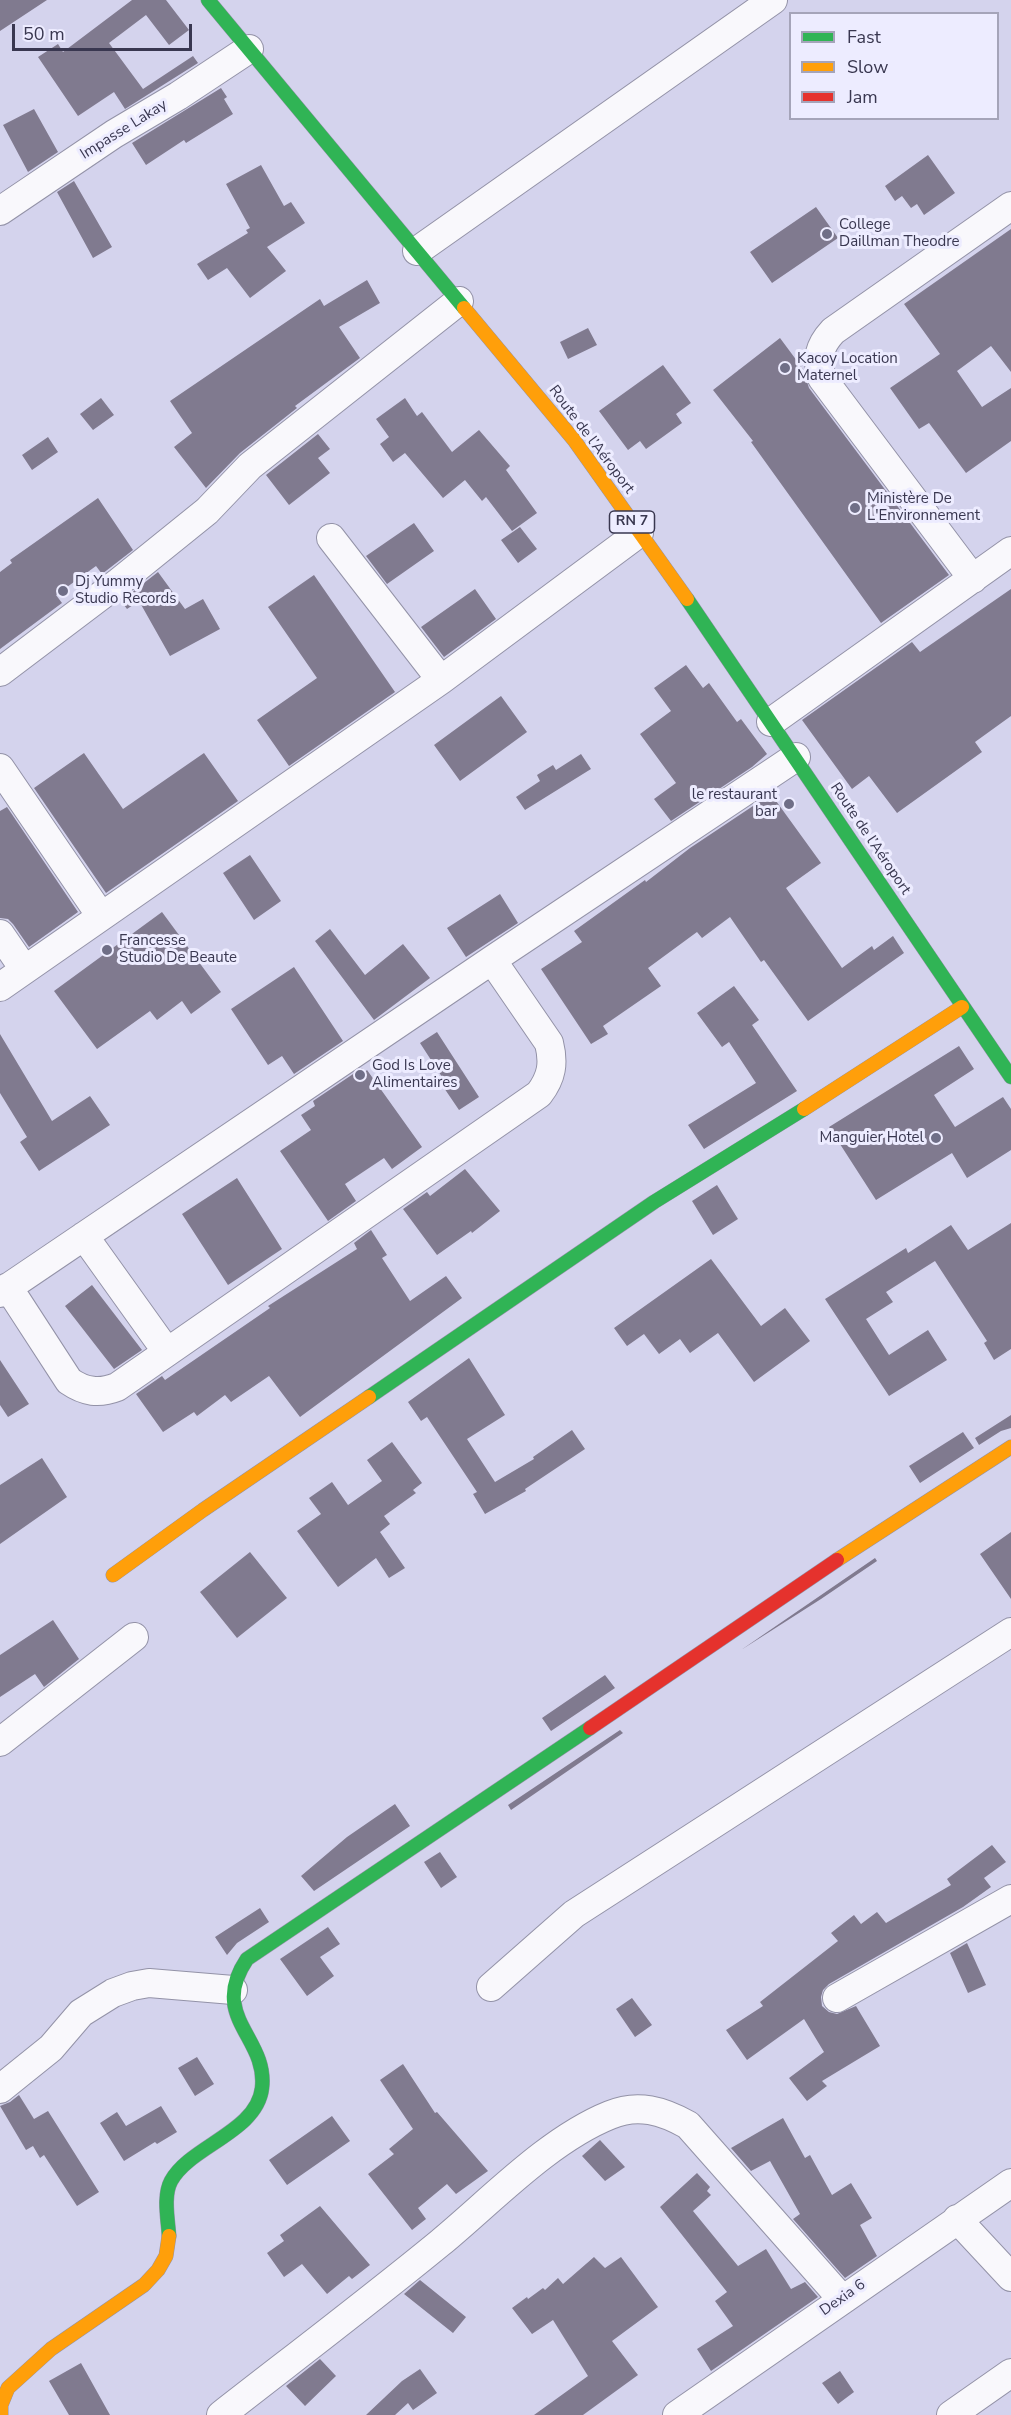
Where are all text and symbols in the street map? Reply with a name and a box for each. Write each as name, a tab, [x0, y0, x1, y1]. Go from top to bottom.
scale bar	[15, 12, 195, 50]
legend	[789, 12, 999, 120]
text: 50 m	[23, 22, 65, 46]
text: Fast	[847, 25, 881, 49]
text: Slow	[847, 55, 888, 79]
text: Jam	[847, 85, 878, 109]
street label: Impasse Lakay	[77, 96, 171, 164]
place label: College Daillman Theodre	[839, 216, 959, 251]
marker: College Daillman Theodre	[820, 227, 834, 241]
place label: Kacoy Location Maternel	[797, 350, 898, 385]
marker: Kacoy Location Maternel	[778, 361, 792, 375]
street label: Route de l’Aéroport	[544, 382, 638, 498]
place label: Ministère De L'Environnement	[867, 490, 980, 525]
marker: Ministère De L'Environnement	[848, 501, 862, 515]
road number: RN 7	[610, 511, 654, 533]
place label: Dj Yummy Studio Records	[75, 573, 176, 608]
marker: Dj Yummy Studio Records	[56, 584, 70, 598]
street label: Route de l’Aéroport	[826, 780, 914, 898]
place label: le restaurant bar	[692, 786, 777, 821]
marker: le restaurant bar	[782, 797, 796, 811]
place label: Francesse Studio De Beaute	[119, 932, 237, 967]
marker: Francesse Studio De Beaute	[100, 943, 114, 957]
place label: God Is Love Alimentaires	[372, 1057, 457, 1092]
marker: God Is Love Alimentaires	[353, 1068, 367, 1082]
place label: Manguier Hotel	[820, 1129, 924, 1147]
marker: Manguier Hotel	[929, 1131, 943, 1145]
street label: Dexia 6	[817, 2276, 869, 2320]

